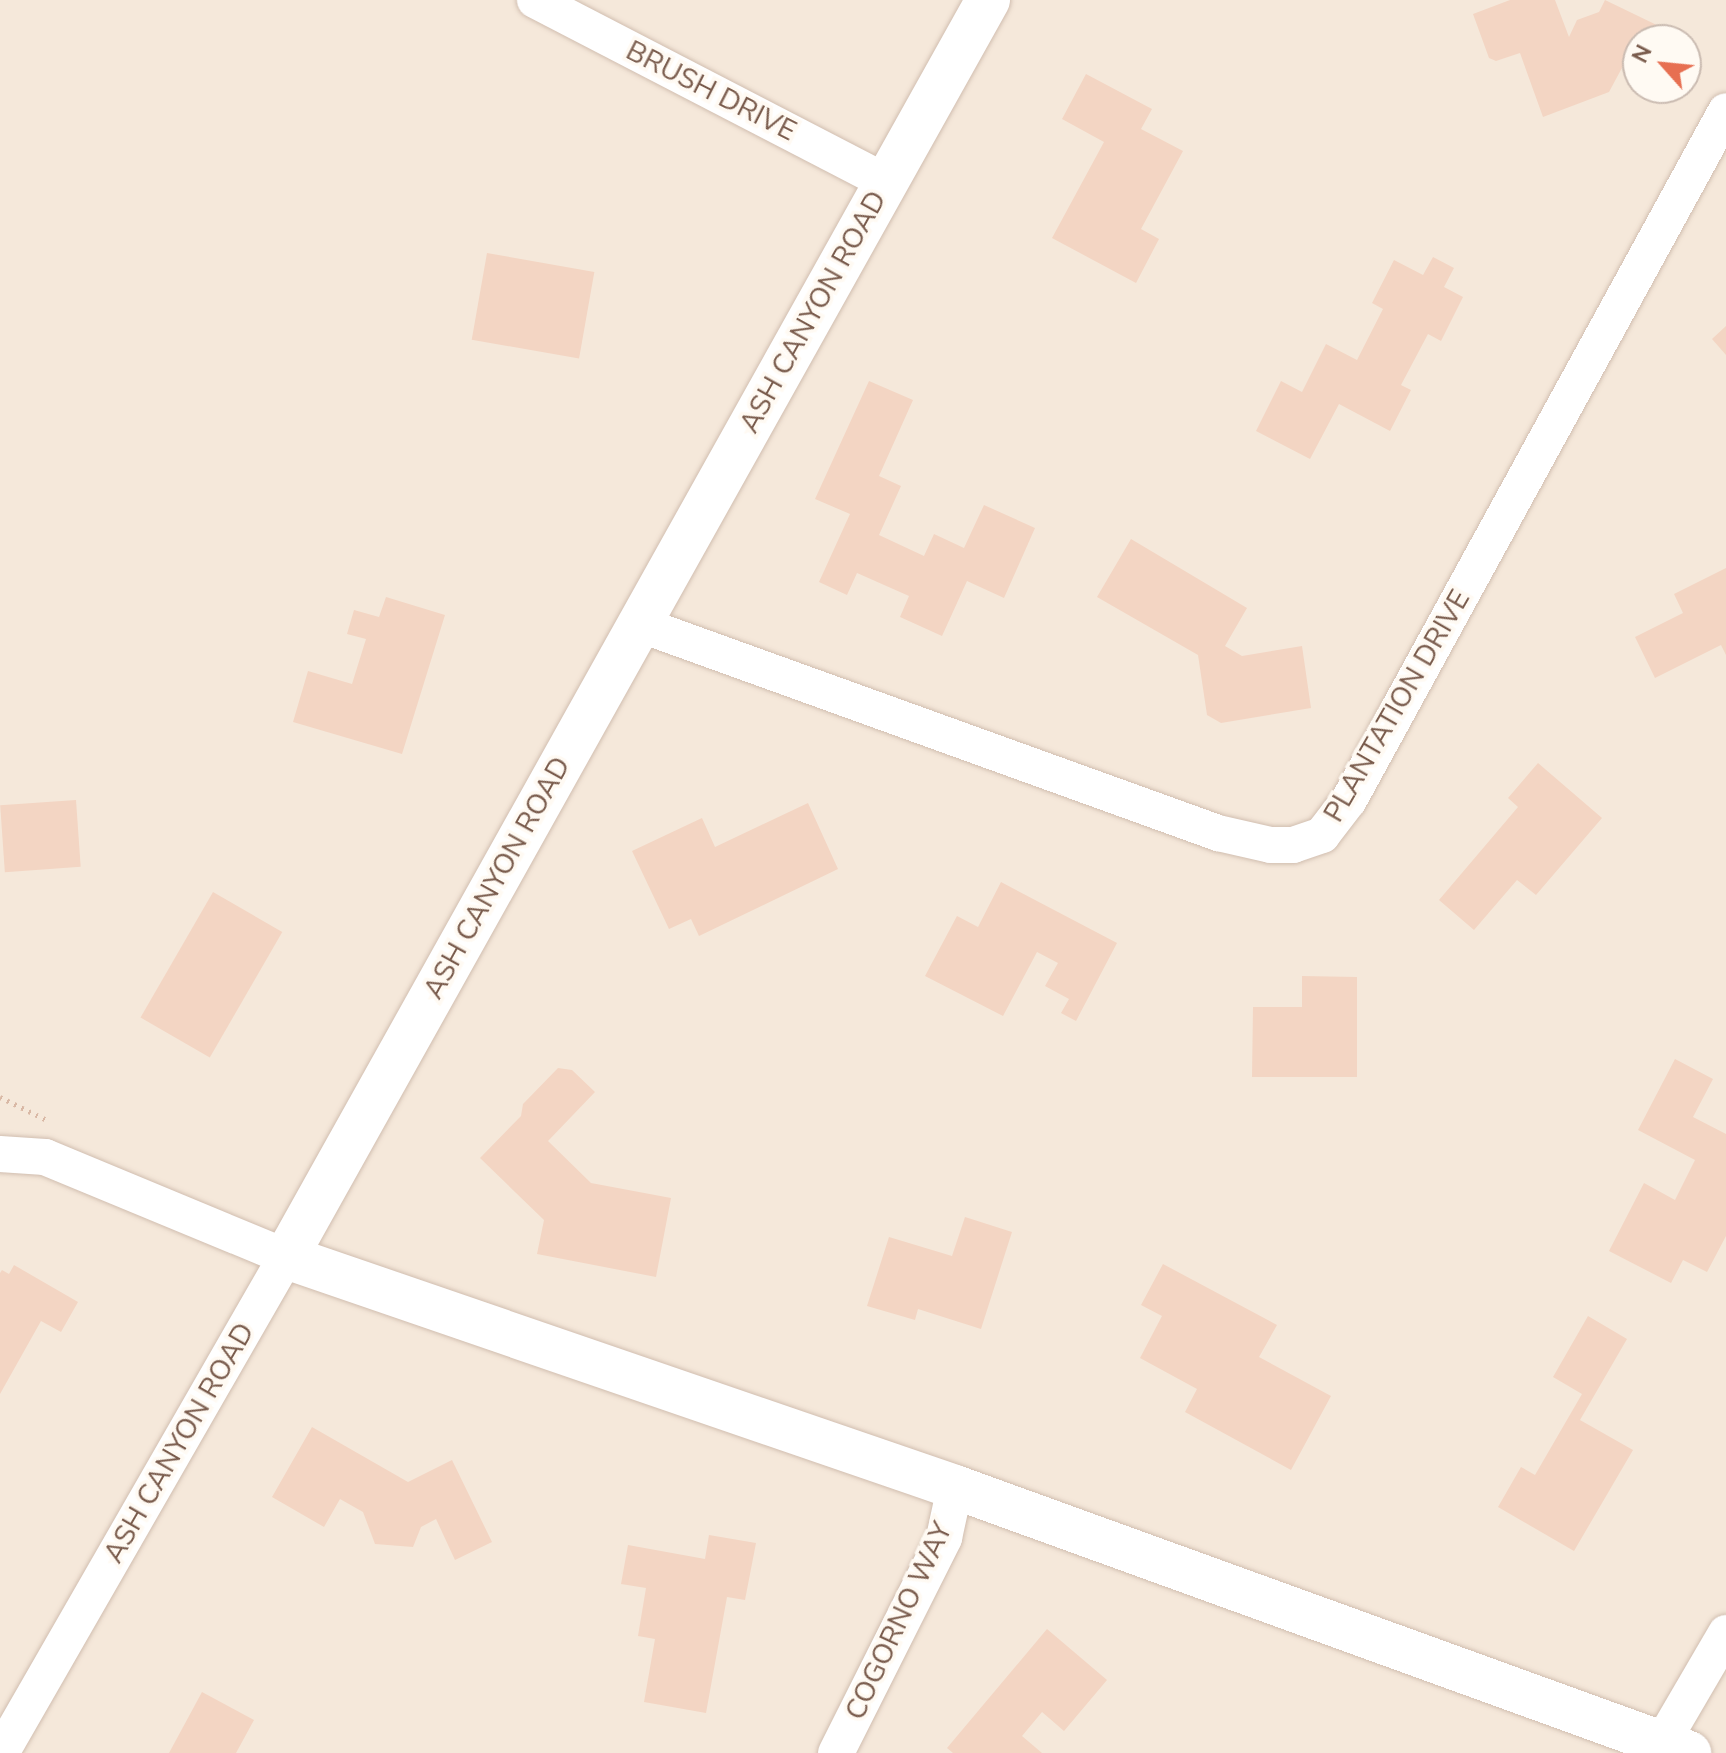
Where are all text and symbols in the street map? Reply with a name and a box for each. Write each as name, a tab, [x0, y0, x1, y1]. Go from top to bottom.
north arrow	[1622, 24, 1702, 104]
street label: BRUSH DRIVE	[620, 34, 802, 148]
text: N	[1625, 40, 1660, 68]
street label: ASH CANYON ROAD	[733, 185, 893, 439]
street label: PLANTATION DRIVE	[1317, 584, 1477, 828]
street label: ASH CANYON ROAD	[417, 751, 577, 1005]
street label: ASH CANYON ROAD	[97, 1317, 261, 1569]
street label: COGORNO WAY	[839, 1517, 959, 1725]

